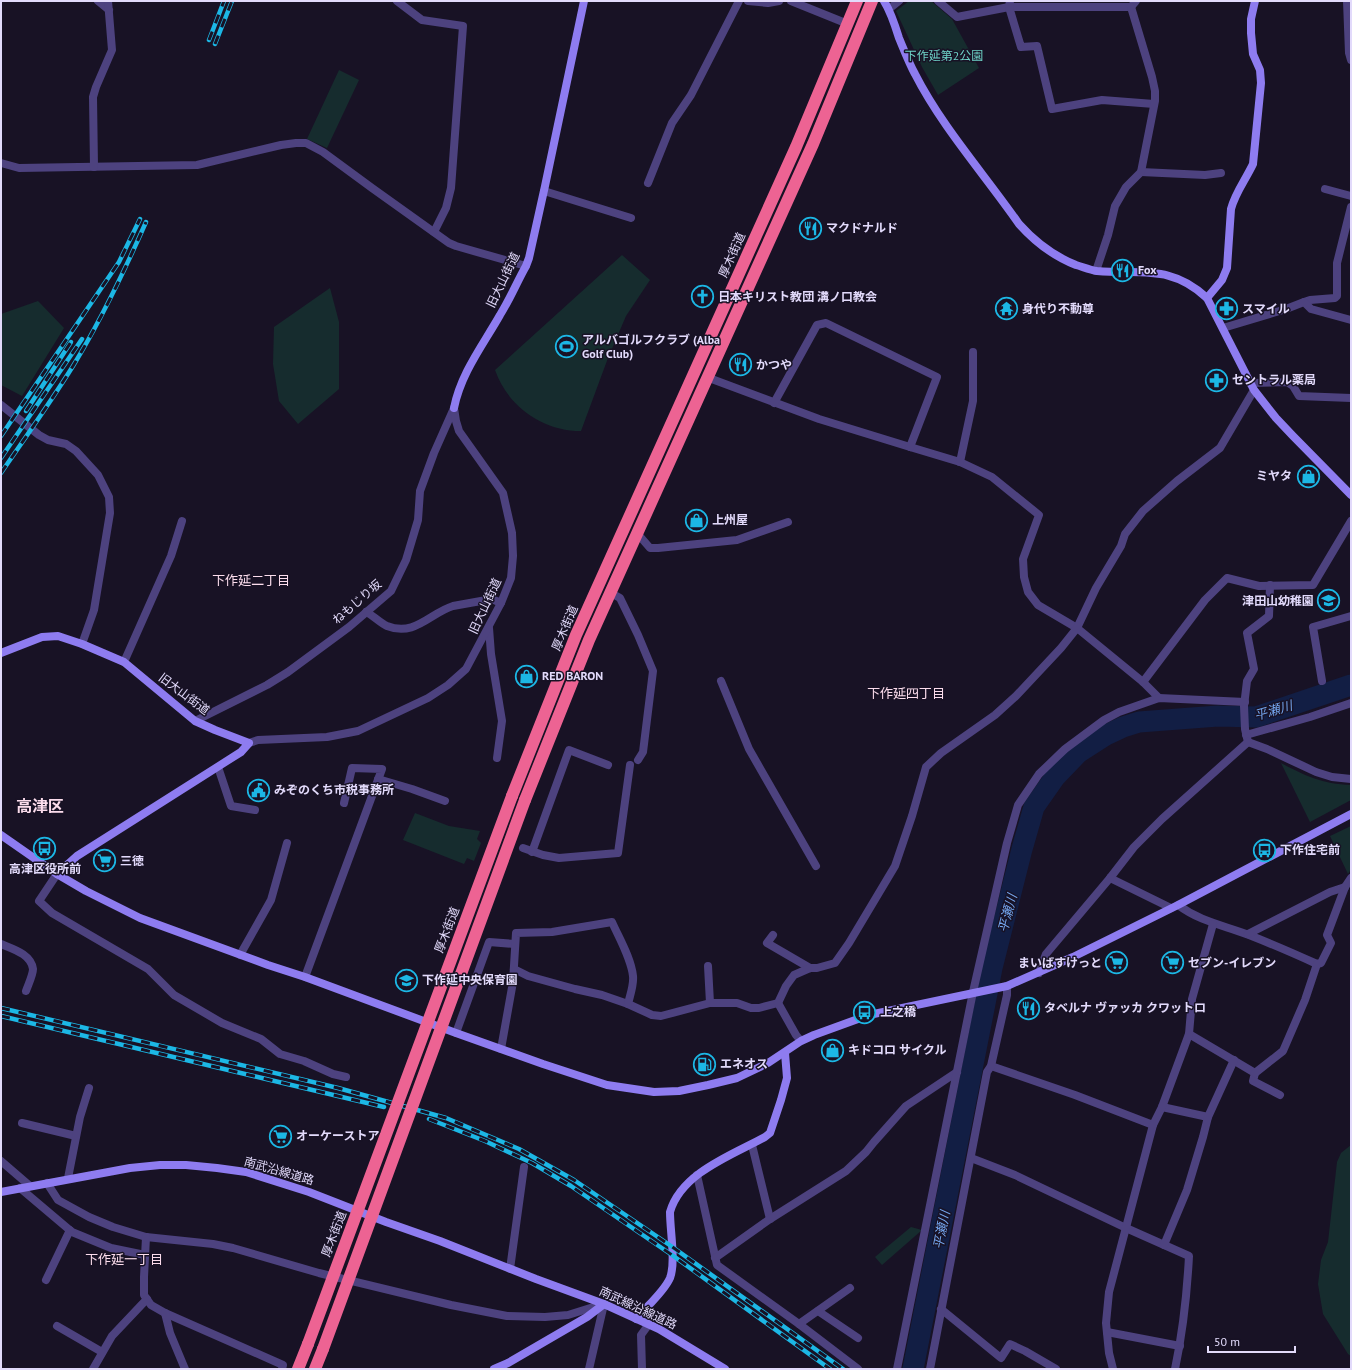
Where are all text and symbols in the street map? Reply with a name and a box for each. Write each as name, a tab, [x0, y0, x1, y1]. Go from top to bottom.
park label: 下作延第2公園	[905, 48, 983, 63]
restaurant icon: マクドナルド	[797, 215, 823, 241]
place label: マクドナルド	[826, 220, 898, 235]
street label: 厚木街道	[715, 230, 748, 280]
street label: 旧大山街道	[483, 250, 522, 310]
restaurant icon: Fox	[1109, 257, 1135, 283]
place label: Fox	[1138, 262, 1157, 277]
church icon: 日本キリスト教団 溝ノ口教会	[690, 284, 716, 310]
place label: 日本キリスト教団 溝ノ口教会	[718, 289, 877, 304]
temple icon: 身代り不動尊	[994, 296, 1020, 322]
pharmacy icon: スマイル	[1213, 296, 1239, 322]
place label: 身代り不動尊	[1022, 301, 1094, 316]
place label: スマイル	[1242, 301, 1290, 316]
place label: アルバゴルフクラブ (Alba Golf Club)	[582, 332, 720, 361]
sports icon: アルバゴルフクラブ (Alba Golf Club)	[553, 334, 579, 360]
restaurant icon: かつや	[728, 352, 754, 378]
place label: かつや	[756, 357, 792, 372]
pharmacy icon: セントラル薬局	[1203, 367, 1229, 393]
place label: セントラル薬局	[1232, 372, 1316, 387]
shop icon: ミヤタ	[1295, 463, 1321, 489]
place label: ミヤタ	[1256, 468, 1292, 483]
shop icon: 上州屋	[684, 507, 710, 533]
place label: 上州屋	[712, 512, 748, 527]
district label: 下作延二丁目	[212, 572, 290, 589]
street label: 旧大山街道	[465, 575, 504, 636]
street label: ねもじり坂	[329, 576, 384, 627]
school or university icon: 津田山幼稚園	[1316, 588, 1342, 614]
place label: 津田山幼稚園	[1242, 593, 1314, 608]
street label: 厚木街道	[548, 603, 581, 653]
shop icon: RED BARON	[514, 663, 540, 689]
place label: RED BARON	[542, 668, 603, 683]
street label: 旧大山街道	[156, 670, 213, 718]
district label: 下作延四丁目	[867, 685, 945, 702]
water label: 平瀬川	[1252, 696, 1296, 724]
public building icon: みぞのくち市税事務所	[245, 777, 271, 803]
place label: みぞのくち市税事務所	[274, 782, 394, 797]
district label: 高津区	[16, 796, 64, 816]
bus stop icon: 高津区役所前	[32, 835, 58, 861]
bus stop icon: 下作住宅前	[1252, 837, 1278, 863]
place label: 下作住宅前	[1280, 842, 1340, 857]
supermarket icon: 三徳	[91, 848, 117, 874]
place label: 三徳	[120, 853, 144, 868]
place label: 高津区役所前	[9, 861, 81, 876]
water label: 平瀬川	[994, 890, 1021, 934]
street label: 厚木街道	[431, 905, 462, 955]
supermarket icon: まいばすけっと	[1104, 950, 1130, 976]
supermarket icon: セブン-イレブン	[1159, 950, 1185, 976]
place label: まいばすけっと	[1018, 955, 1102, 970]
place label: セブン-イレブン	[1188, 955, 1276, 970]
school or university icon: 下作延中央保育園	[394, 967, 420, 993]
place label: 下作延中央保育園	[422, 972, 518, 987]
restaurant icon: タベルナ ヴァッカ クワットロ	[1015, 995, 1041, 1021]
bus stop icon: 上之橋	[851, 999, 877, 1025]
place label: タベルナ ヴァッカ クワットロ	[1044, 1000, 1206, 1015]
place label: 上之橋	[880, 1004, 917, 1019]
shop icon: キドコロ サイクル	[819, 1037, 845, 1063]
place label: キドコロ サイクル	[848, 1042, 946, 1057]
fuel station icon: エネオス	[691, 1051, 717, 1077]
place label: エネオス	[720, 1056, 768, 1071]
supermarket icon: オーケーストア	[267, 1123, 293, 1149]
place label: オーケーストア	[296, 1128, 379, 1143]
street label: 南武沿線道路	[242, 1153, 316, 1188]
water label: 平瀬川	[929, 1207, 954, 1251]
street label: 厚木街道	[318, 1209, 349, 1259]
district label: 下作延一丁目	[85, 1251, 163, 1268]
street label: 南武線沿線道路	[597, 1283, 679, 1332]
scale bar	[1208, 1328, 1295, 1354]
text: 50 m	[1214, 1334, 1240, 1349]

